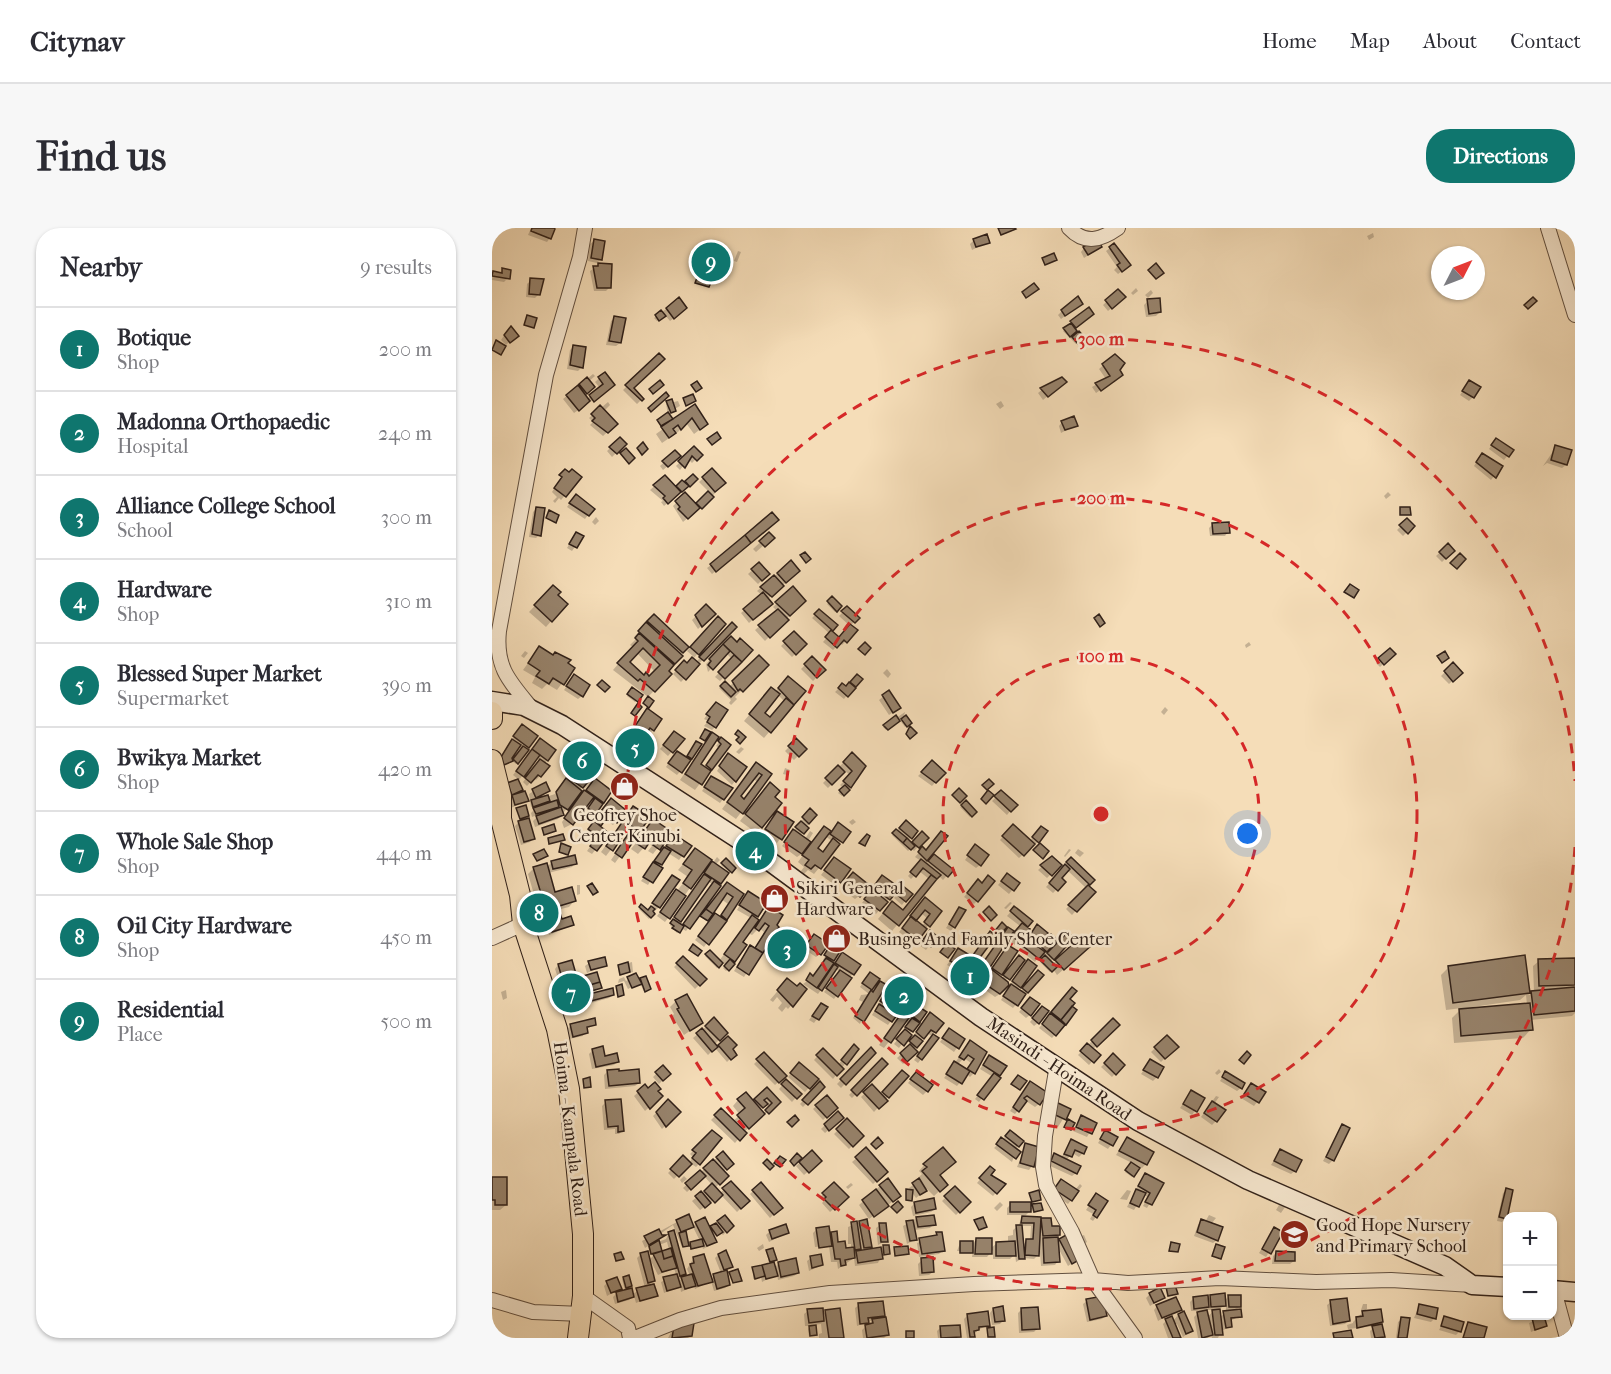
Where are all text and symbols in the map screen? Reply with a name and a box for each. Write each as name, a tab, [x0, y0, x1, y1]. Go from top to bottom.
text: Citynav	[30, 25, 124, 58]
text: Home	[1262, 29, 1317, 53]
text: Map	[1350, 29, 1390, 53]
text: About	[1423, 29, 1477, 53]
text: Contact	[1510, 29, 1581, 53]
button: Directions	[1426, 129, 1575, 183]
text: Find us	[36, 132, 166, 181]
pin: 9	[692, 240, 730, 285]
north arrow	[1431, 246, 1485, 300]
text: Nearby	[60, 252, 142, 283]
text: 9 results	[360, 256, 432, 279]
text: Botique	[117, 325, 191, 351]
text: 300 m	[1078, 329, 1125, 350]
text: 1	[76, 338, 83, 361]
text: 200 m	[379, 338, 432, 361]
text: Shop	[117, 351, 159, 374]
text: Madonna Orthopaedic	[117, 409, 330, 435]
text: 2	[74, 422, 85, 445]
text: 240 m	[378, 422, 432, 445]
text: Hospital	[117, 435, 189, 458]
text: 200 m	[1077, 488, 1126, 509]
text: Alliance College School	[117, 493, 336, 519]
text: 3	[75, 506, 84, 529]
text: 300 m	[381, 506, 432, 529]
text: School	[117, 519, 173, 542]
text: Hardware	[117, 577, 212, 603]
text: 4	[74, 590, 85, 613]
text: 310 m	[385, 590, 432, 613]
text: Shop	[117, 603, 159, 626]
text: 100 m	[1078, 646, 1125, 667]
text: Blessed Super Market	[117, 661, 322, 687]
text: 5	[75, 674, 84, 697]
text: 390 m	[381, 674, 432, 697]
text: Supermarket	[117, 687, 229, 710]
pin: 5	[616, 726, 654, 770]
pin: 6	[562, 738, 602, 784]
text: Bwikya Market	[117, 745, 261, 771]
text: 6	[74, 758, 85, 781]
text: 420 m	[378, 758, 432, 781]
shop icon: Geofrey Shoe Center Kinubi	[609, 770, 641, 802]
text: Shop	[117, 771, 159, 794]
centre of rings	[1091, 804, 1111, 824]
place label: Geofrey Shoe Center Kinubi	[569, 805, 681, 847]
your location	[1233, 819, 1262, 848]
pin: 4	[736, 828, 774, 874]
text: Whole Sale Shop	[117, 829, 273, 855]
text: 7	[75, 842, 84, 865]
text: 440 m	[376, 842, 432, 865]
text: Shop	[117, 855, 159, 878]
place label: Sikiri General Hardware	[796, 878, 904, 920]
shop icon: Sikiri General Hardware	[759, 882, 791, 914]
pin: 8	[520, 890, 558, 936]
text: Oil City Hardware	[117, 913, 292, 939]
shop icon: Businge And Family Shoe Center	[821, 923, 853, 955]
text: 8	[74, 926, 85, 949]
text: 450 m	[380, 926, 432, 949]
pin: 3	[768, 926, 806, 972]
place label: Businge And Family Shoe Center	[858, 929, 1112, 950]
text: Shop	[117, 939, 159, 962]
pin: 1	[950, 954, 990, 999]
pin: 7	[552, 970, 590, 1016]
pin: 2	[884, 974, 924, 1018]
text: Residential	[117, 997, 224, 1023]
text: 9	[74, 1010, 85, 1033]
text: 500 m	[380, 1010, 432, 1033]
street label: Masindi - Hoima Road	[983, 1013, 1136, 1125]
text: Place	[117, 1023, 163, 1046]
street label: Hoima - Kampala Road	[549, 1040, 591, 1218]
map controls	[1503, 1212, 1557, 1320]
button: +	[1503, 1212, 1557, 1266]
place label: Good Hope Nursery and Primary School	[1316, 1215, 1472, 1257]
school or university icon: Good Hope Nursery and Primary School	[1279, 1219, 1311, 1251]
button: −	[1503, 1266, 1557, 1320]

